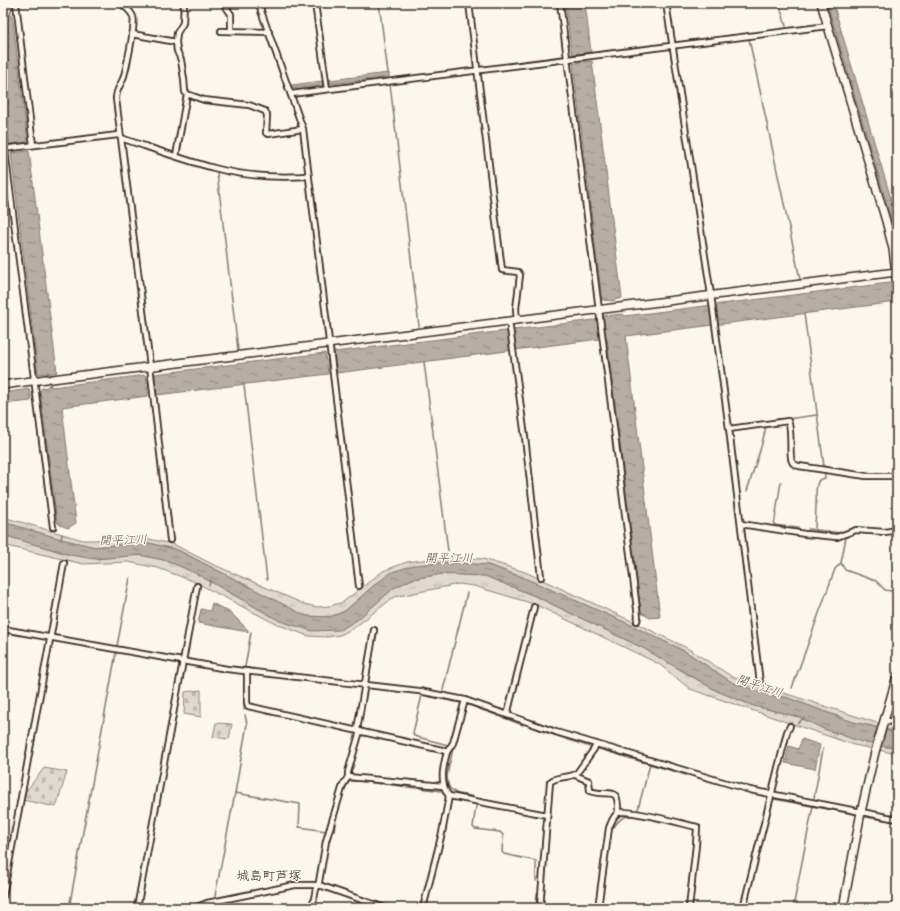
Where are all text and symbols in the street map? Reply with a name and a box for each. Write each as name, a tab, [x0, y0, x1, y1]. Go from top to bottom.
water label: 開平江川	[99, 530, 147, 548]
water label: 開平江川	[425, 549, 473, 565]
water label: 開平江川	[735, 670, 785, 700]
district label: 城島町芦塚	[236, 866, 302, 883]

